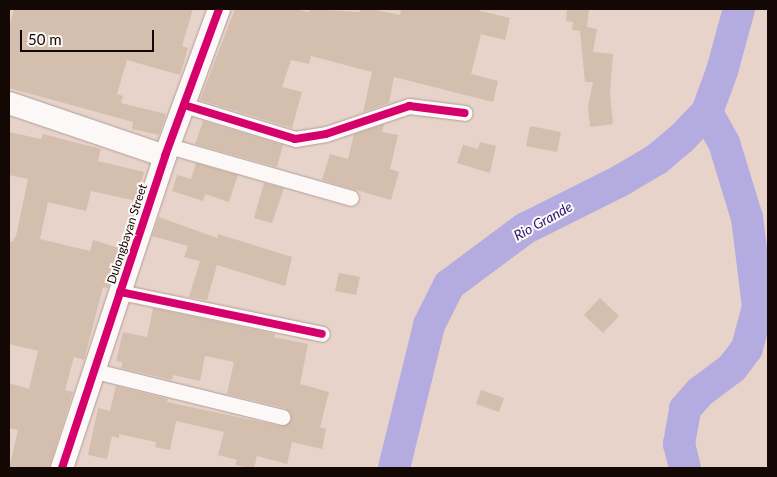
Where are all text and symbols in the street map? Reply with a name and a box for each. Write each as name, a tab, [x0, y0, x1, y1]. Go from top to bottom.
scale bar	[22, 20, 156, 52]
text: 50 m	[28, 30, 62, 48]
street label: Dulongbayan Street	[104, 182, 150, 286]
water label: Rio Grande	[511, 198, 575, 244]

